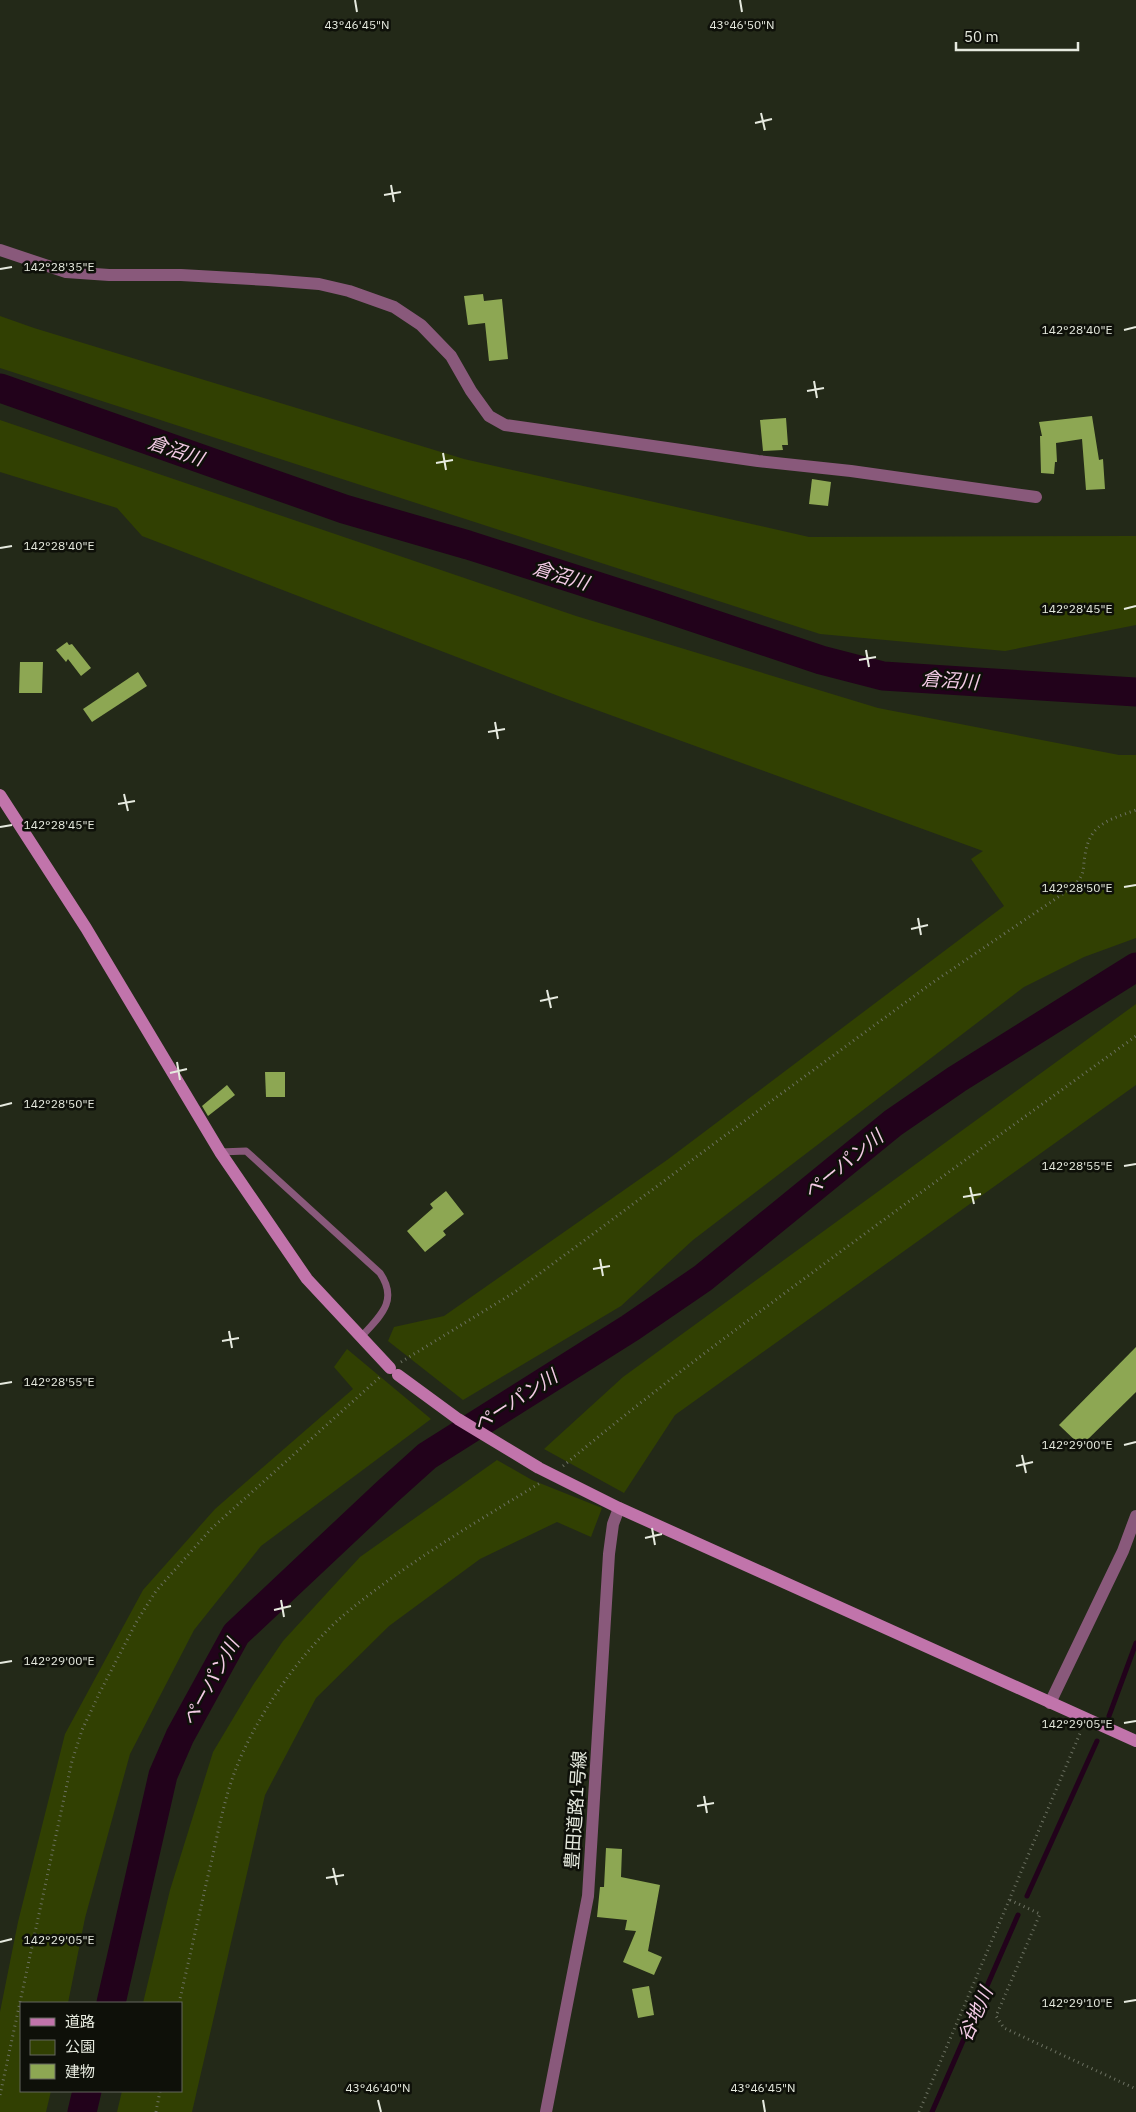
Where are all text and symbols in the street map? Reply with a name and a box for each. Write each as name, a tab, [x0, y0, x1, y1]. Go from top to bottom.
text: 43°46'45"N	[324, 17, 390, 32]
text: 43°46'50"N	[709, 17, 775, 32]
scale bar	[956, 20, 1078, 52]
text: 50 m	[964, 27, 999, 46]
text: 142°28'35"E	[24, 259, 94, 274]
text: 142°28'40"E	[1042, 322, 1112, 337]
water label: 倉沼川	[145, 429, 209, 471]
text: 142°28'40"E	[24, 538, 94, 553]
water label: 倉沼川	[530, 555, 594, 595]
text: 142°28'45"E	[1042, 601, 1112, 616]
water label: 倉沼川	[921, 666, 981, 694]
text: 142°28'45"E	[24, 817, 94, 832]
text: 142°28'50"E	[1042, 880, 1112, 895]
text: 142°28'50"E	[24, 1096, 94, 1111]
water label: ペーパン川	[798, 1123, 889, 1203]
text: 142°28'55"E	[1042, 1158, 1112, 1173]
water label: ペーパン川	[468, 1363, 563, 1436]
text: 142°28'55"E	[24, 1374, 94, 1389]
text: 142°29'00"E	[1042, 1437, 1112, 1452]
water label: ペーパン川	[176, 1633, 245, 1730]
text: 142°29'00"E	[24, 1653, 94, 1668]
text: 142°29'05"E	[1042, 1716, 1112, 1731]
street label: 豊田道路1号線	[560, 1750, 591, 1870]
text: 142°29'05"E	[24, 1932, 94, 1947]
water label: 谷地川	[952, 1981, 998, 2045]
text: 142°29'10"E	[1042, 1995, 1112, 2010]
legend	[20, 2002, 182, 2092]
text: 道路	[65, 2012, 95, 2031]
text: 公園	[65, 2037, 95, 2056]
text: 建物	[65, 2062, 95, 2081]
text: 43°46'40"N	[345, 2080, 411, 2095]
text: 43°46'45"N	[730, 2080, 796, 2095]

